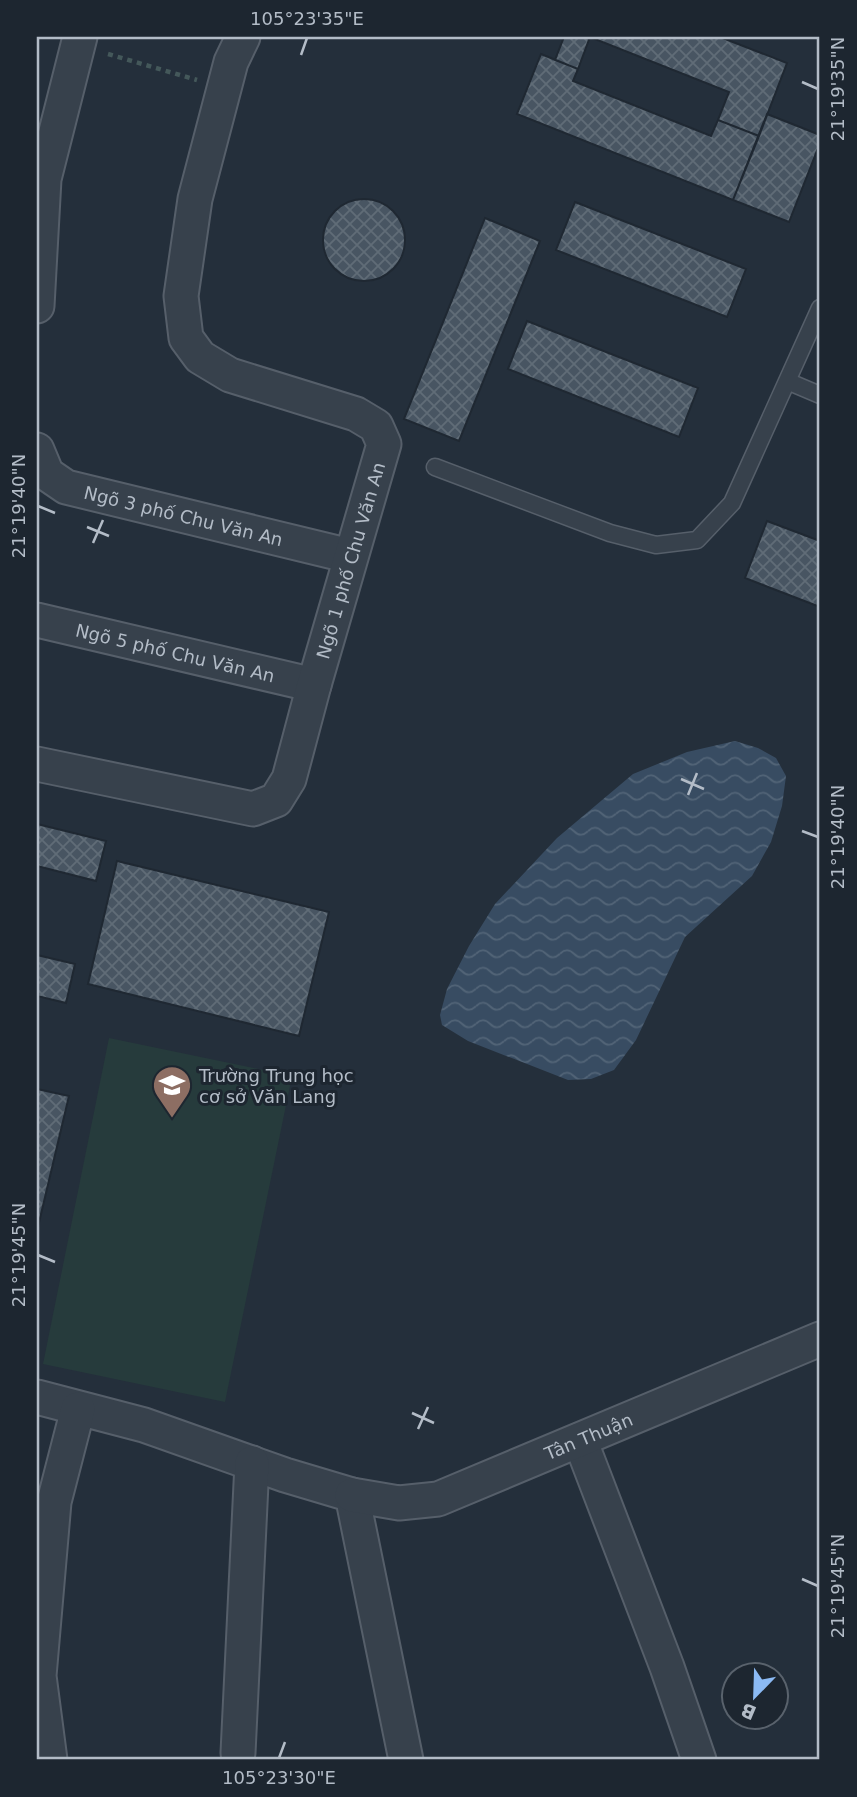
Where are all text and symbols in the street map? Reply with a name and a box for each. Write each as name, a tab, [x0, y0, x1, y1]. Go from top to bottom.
text: 105°23'35"E	[250, 8, 364, 29]
text: 21°19'35"N	[827, 37, 848, 141]
text: 21°19'40"N	[8, 454, 29, 558]
street label: Ngõ 1 phố Chu Văn An	[312, 460, 389, 661]
street label: Ngõ 3 phố Chu Văn An	[82, 481, 285, 550]
street label: Ngõ 5 phố Chu Văn An	[74, 619, 277, 686]
text: 21°19'40"N	[827, 785, 848, 889]
school or university icon: Trường Trung học cơ sở Văn Lang	[151, 1064, 193, 1119]
place label: Trường Trung học cơ sở Văn Lang	[198, 1065, 354, 1107]
text: 21°19'45"N	[8, 1203, 29, 1307]
street label: Tân Thuận	[540, 1408, 636, 1464]
text: 21°19'45"N	[827, 1534, 848, 1638]
north arrow	[720, 1660, 790, 1730]
text: B	[737, 1699, 759, 1725]
text: 105°23'30"E	[222, 1767, 336, 1788]

